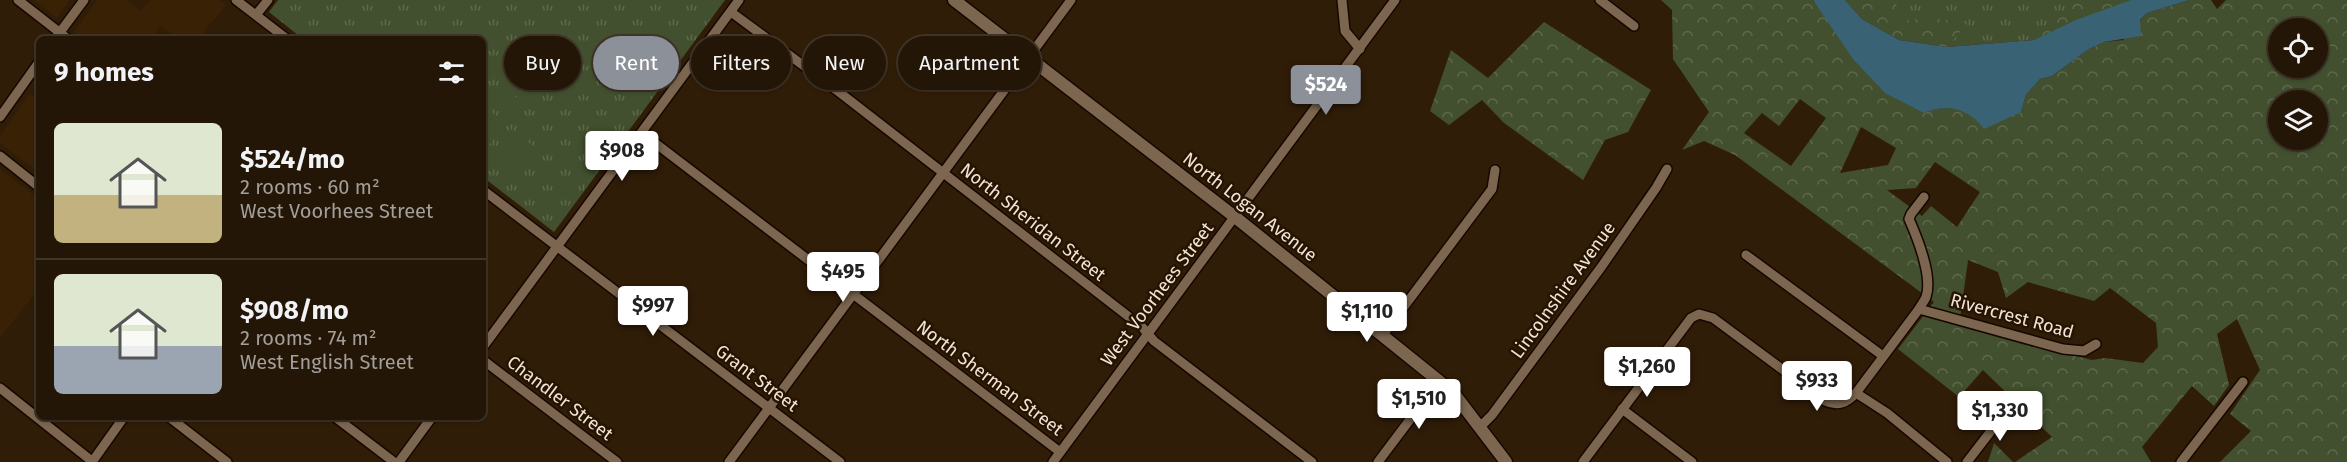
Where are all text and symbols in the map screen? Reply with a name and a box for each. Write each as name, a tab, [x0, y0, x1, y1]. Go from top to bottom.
map controls	[2268, 18, 2328, 150]
button: locate	[2268, 18, 2328, 78]
chip: Buy	[504, 36, 581, 90]
chip: Rent	[593, 36, 679, 90]
chip: Filters	[691, 36, 791, 90]
chip: New	[803, 36, 886, 90]
chip: Apartment	[898, 36, 1041, 90]
icon: filters	[435, 56, 468, 89]
text: 9 homes	[54, 57, 154, 88]
pin: $524	[1290, 65, 1362, 116]
text: $524	[1305, 72, 1347, 96]
button: layers	[2268, 90, 2328, 150]
pin: $908	[586, 131, 658, 182]
text: $908	[599, 138, 645, 162]
text: $524/mo	[240, 144, 345, 175]
icon: home	[102, 147, 174, 219]
street label: North Logan Avenue	[1178, 148, 1322, 266]
street label: North Sheridan Street	[956, 158, 1110, 286]
text: 2 rooms · 60 m²	[240, 175, 380, 199]
text: West Voorhees Street	[240, 199, 433, 223]
street label: Lincolnshire Avenue	[1506, 217, 1620, 363]
street label: West Voorhees Street	[1096, 218, 1218, 370]
pin: $495	[807, 252, 879, 303]
text: $495	[821, 259, 865, 283]
pin: $997	[617, 286, 689, 337]
street label: Rivercrest Road	[1948, 289, 2076, 343]
pin: $1,110	[1318, 292, 1416, 343]
text: $997	[632, 293, 674, 317]
text: $908/mo	[240, 295, 349, 326]
icon: home	[102, 298, 174, 370]
text: $1,110	[1341, 299, 1393, 323]
street label: North Sherman Street	[912, 316, 1068, 441]
text: 2 rooms · 74 m²	[240, 326, 377, 350]
street label: Grant Street	[711, 340, 803, 417]
pin: $1,260	[1598, 347, 1696, 398]
text: West English Street	[240, 350, 414, 374]
street label: Chandler Street	[503, 351, 618, 445]
text: $1,260	[1618, 354, 1676, 378]
pin: $933	[1781, 361, 1853, 412]
text: $933	[1796, 368, 1838, 392]
pin: $1,510	[1370, 379, 1468, 430]
text: $1,510	[1391, 386, 1447, 410]
pin: $1,330	[1951, 391, 2049, 442]
text: $1,330	[1971, 398, 2029, 422]

